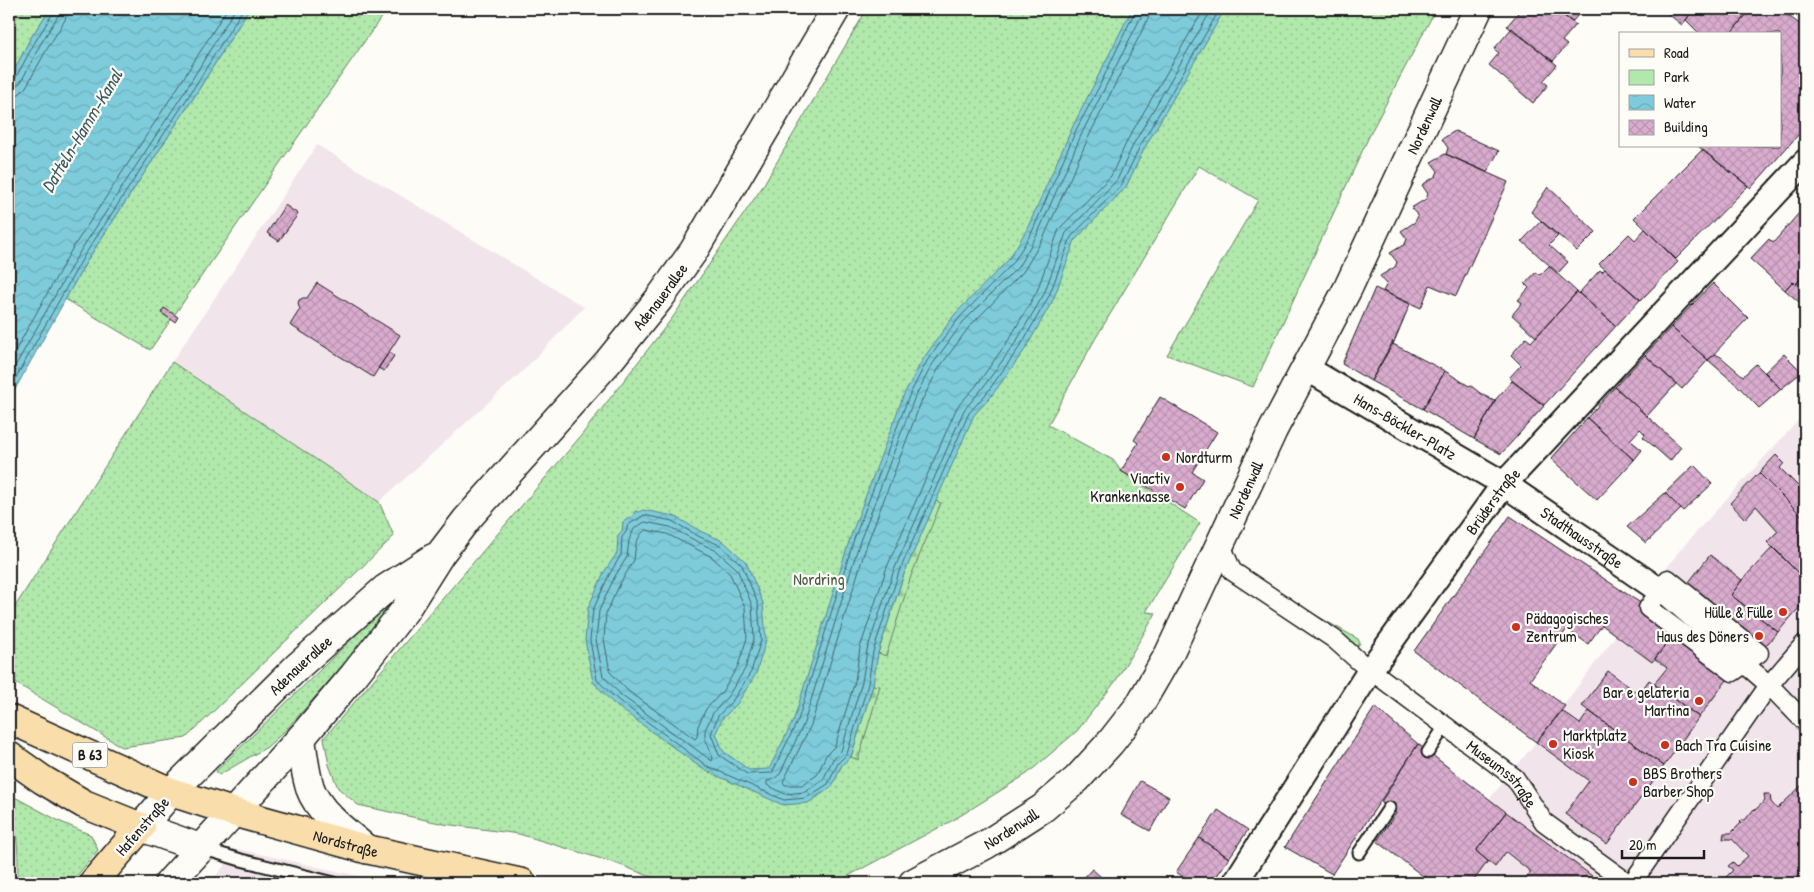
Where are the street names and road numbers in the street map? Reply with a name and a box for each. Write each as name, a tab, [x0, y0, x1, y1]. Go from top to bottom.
street label: Nordenwall	[1401, 93, 1447, 158]
street label: Adenauerallee	[627, 258, 693, 334]
street label: Hans-Böckler-Platz	[1350, 388, 1461, 465]
street label: Nordenwall	[1222, 457, 1268, 522]
street label: Brüderstraße	[1460, 462, 1525, 539]
street label: Stadthausstraße	[1536, 501, 1628, 574]
street label: Adenauerallee	[264, 630, 337, 700]
street label: Museumsstraße	[1462, 735, 1543, 812]
road number: B 63	[72, 742, 108, 768]
street label: Hafenstraße	[110, 791, 174, 860]
street label: Nordenwall	[979, 803, 1043, 855]
street label: Nordstraße	[311, 824, 381, 863]

